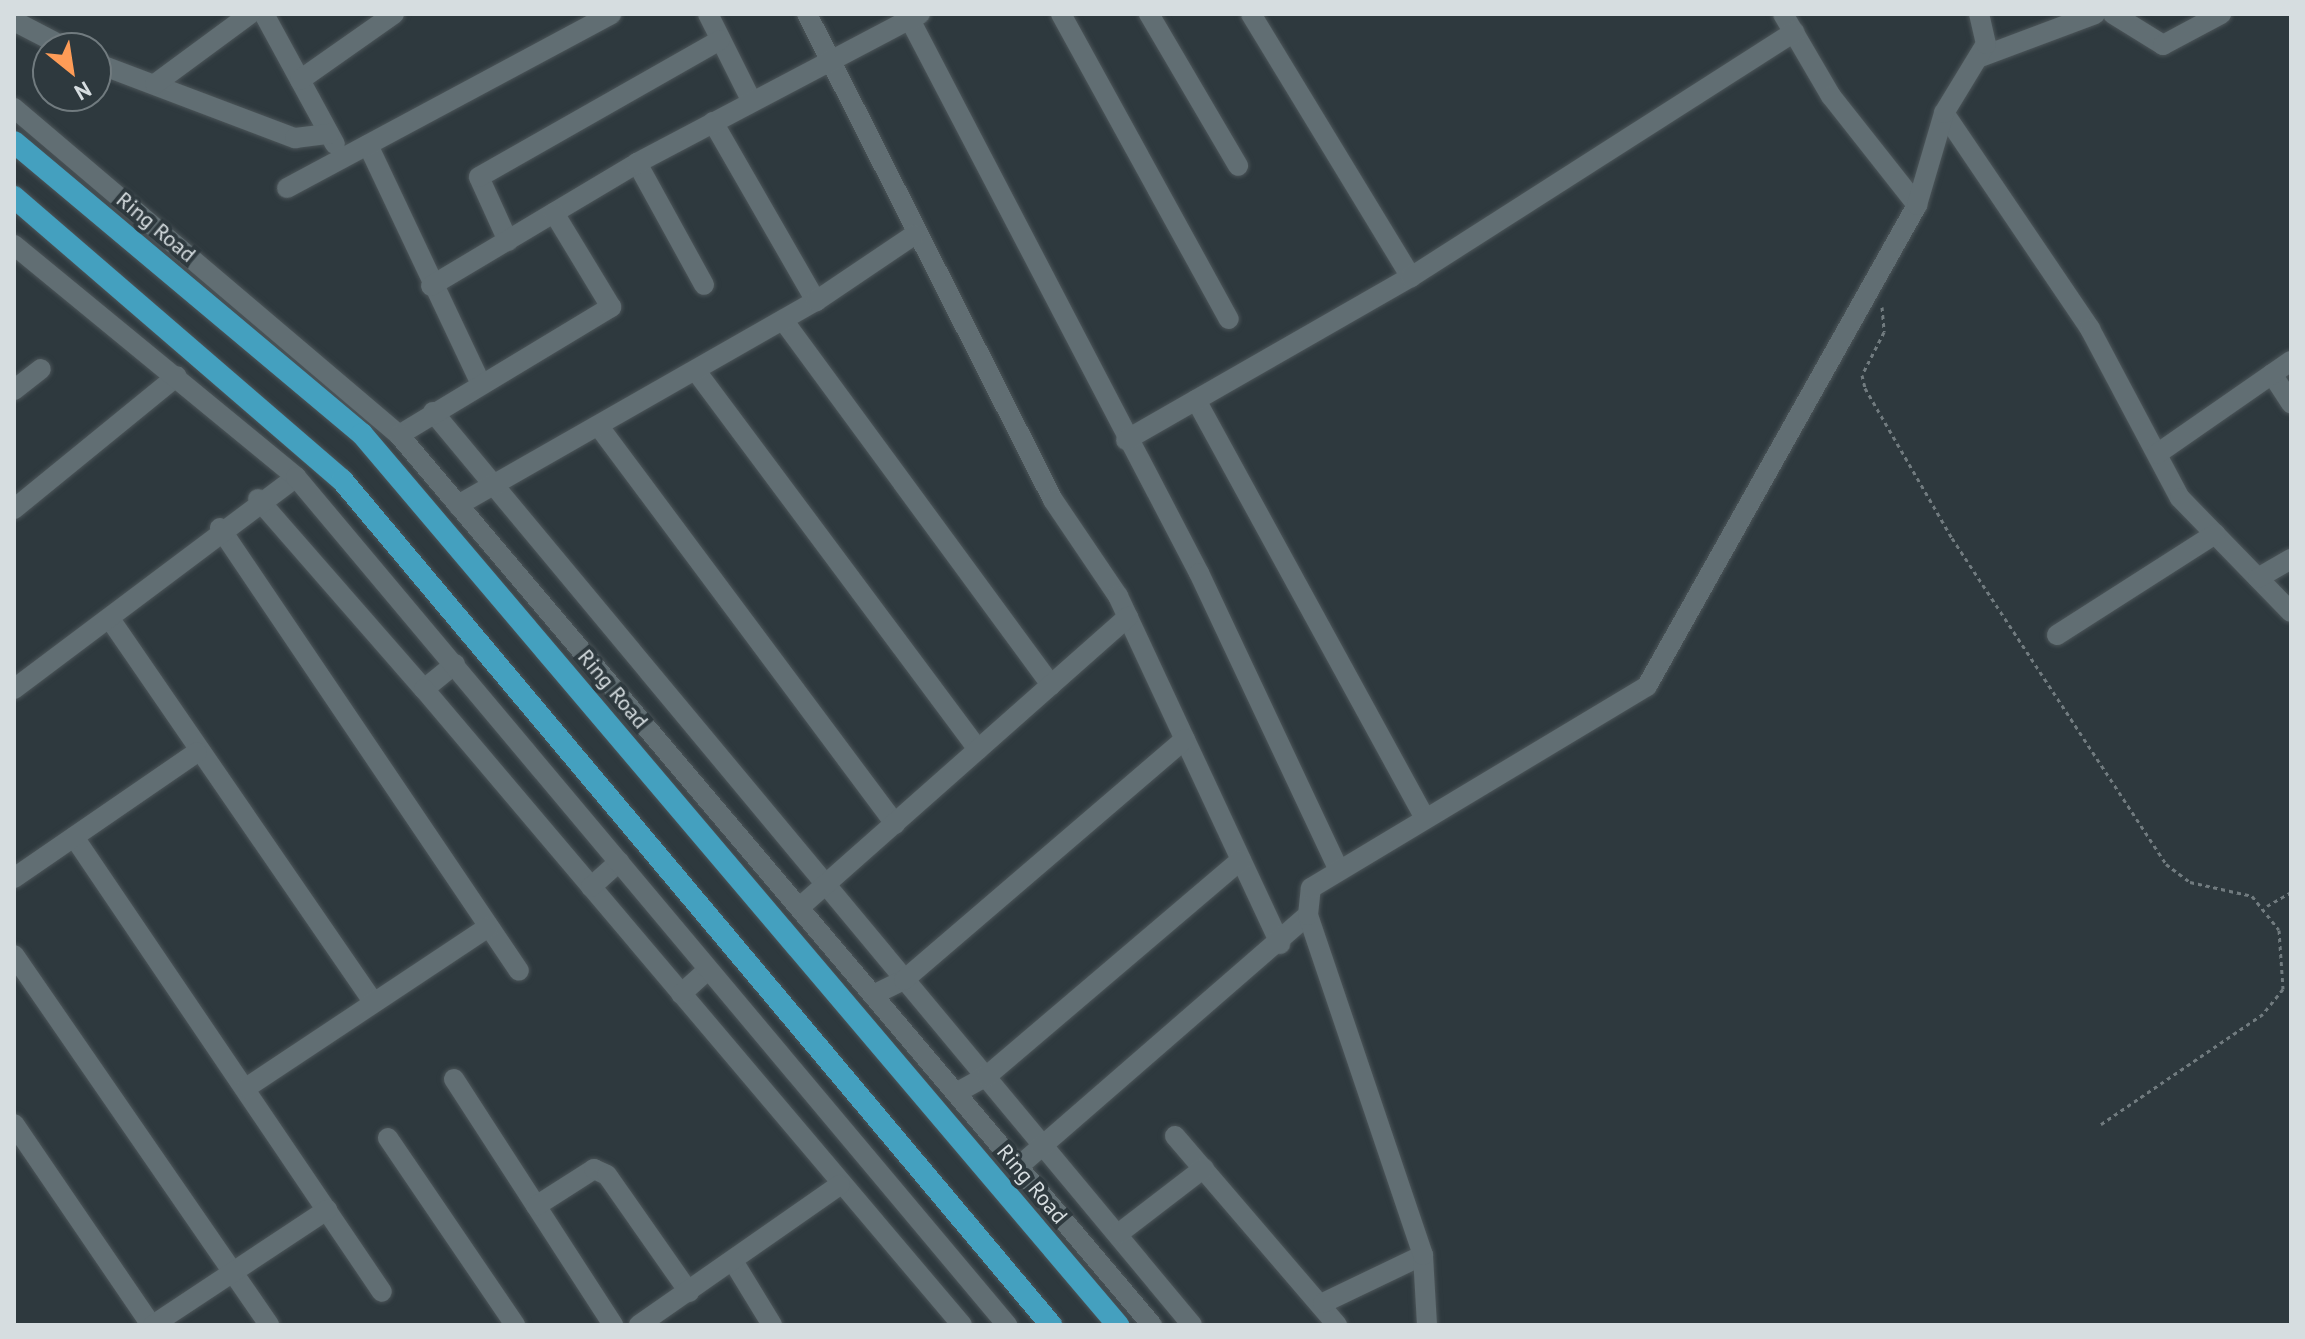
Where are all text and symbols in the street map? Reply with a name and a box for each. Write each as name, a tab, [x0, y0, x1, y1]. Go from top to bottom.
north arrow	[32, 32, 112, 112]
text: N	[70, 75, 96, 107]
street label: Ring Road	[111, 186, 201, 268]
street label: Ring Road	[572, 644, 654, 734]
street label: Ring Road	[991, 1139, 1073, 1229]

